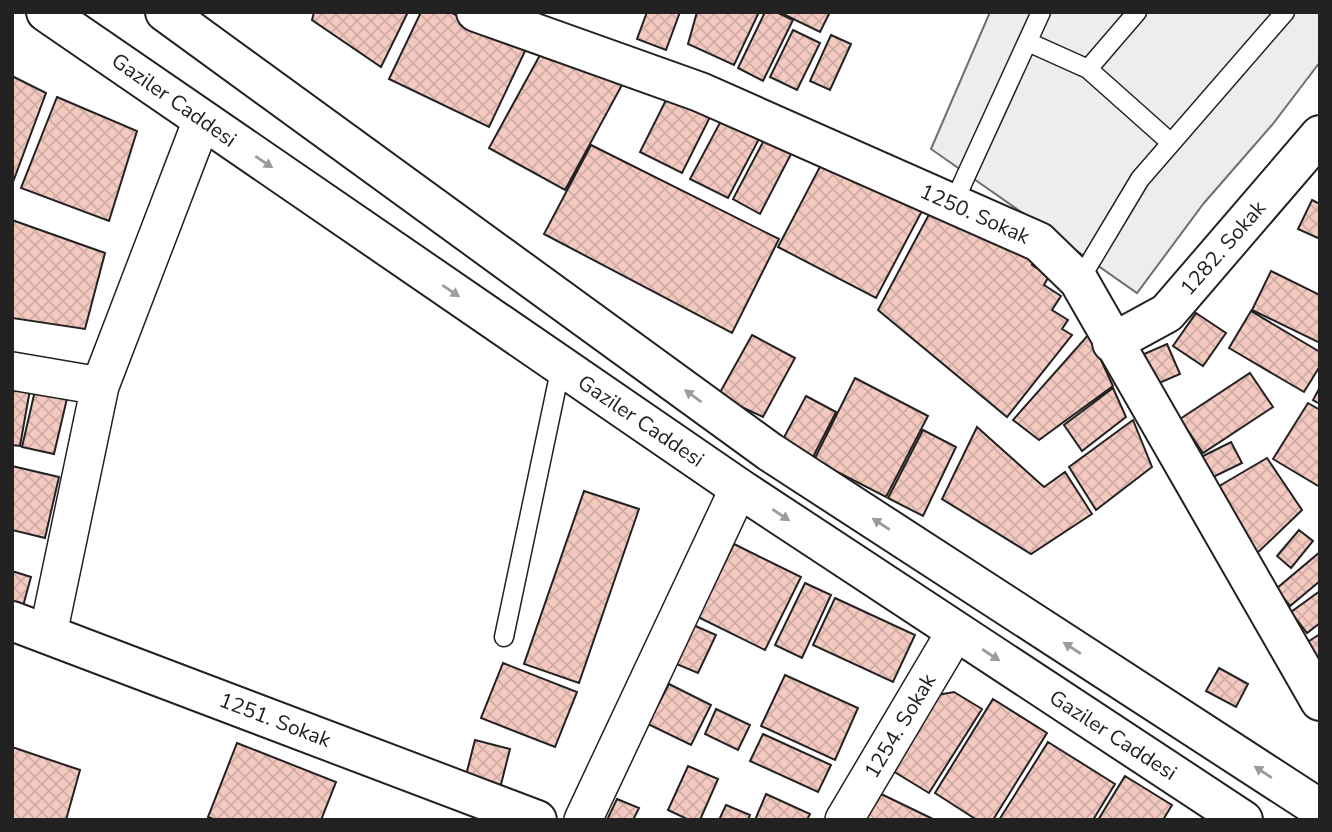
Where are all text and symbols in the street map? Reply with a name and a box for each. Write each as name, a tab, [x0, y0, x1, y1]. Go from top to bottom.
street label: Gaziler Caddesi	[106, 46, 242, 154]
one-way arrow	[255, 155, 273, 169]
street label: 1250. Sokak	[916, 177, 1035, 251]
street label: 1282. Sokak	[1174, 194, 1272, 301]
one-way arrow	[442, 284, 461, 297]
street label: Gaziler Caddesi	[572, 368, 710, 474]
one-way arrow	[684, 389, 702, 403]
one-way arrow	[771, 509, 791, 522]
one-way arrow	[871, 517, 891, 530]
one-way arrow	[1062, 641, 1082, 654]
one-way arrow	[981, 648, 1001, 661]
street label: 1254. Sokak	[858, 668, 942, 783]
street label: Gaziler Caddesi	[1044, 683, 1182, 787]
street label: 1251. Sokak	[215, 686, 335, 754]
one-way arrow	[1253, 765, 1272, 778]

